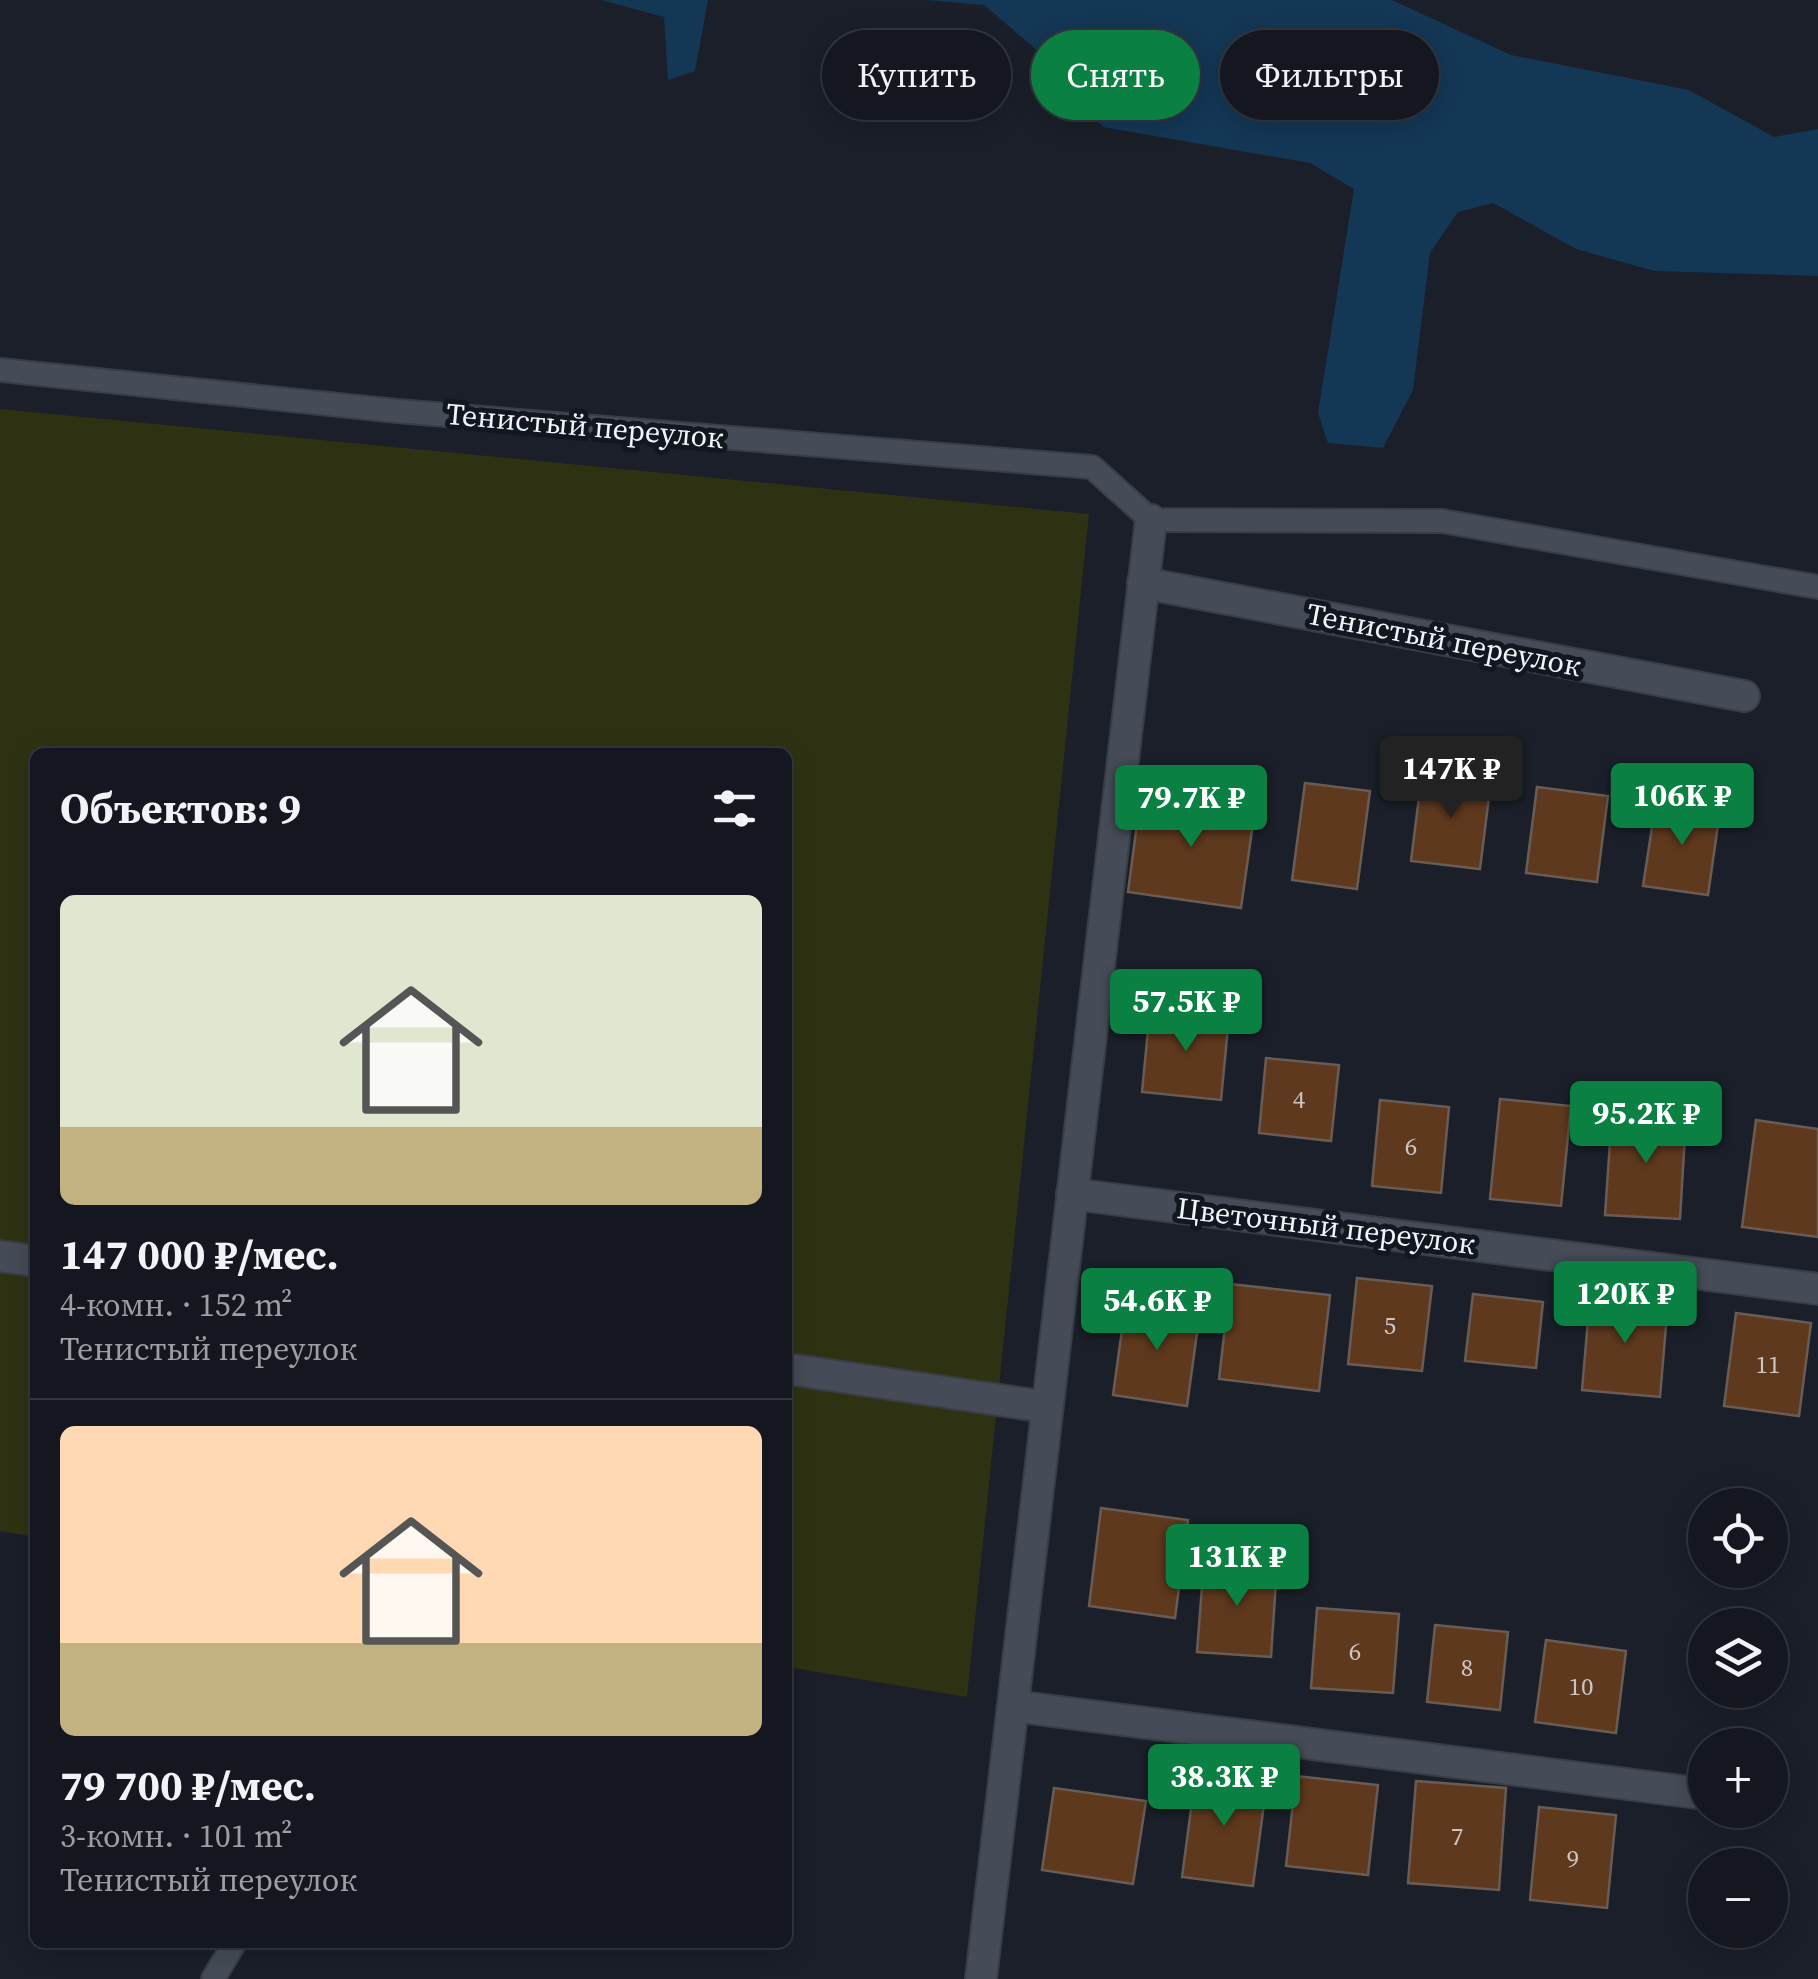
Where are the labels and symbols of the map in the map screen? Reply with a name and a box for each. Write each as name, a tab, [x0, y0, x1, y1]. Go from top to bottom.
street label: Тенистый переулок	[445, 393, 726, 458]
street label: Тенистый переулок	[1303, 593, 1585, 686]
pin: 147K ₽	[1370, 736, 1532, 821]
pin: 106K ₽	[1601, 763, 1763, 848]
pin: 79.7K ₽	[1099, 765, 1283, 850]
pin: 57.5K ₽	[1094, 969, 1278, 1054]
pin: 95.2K ₽	[1554, 1081, 1738, 1166]
house number: 4	[1293, 1082, 1306, 1116]
house number: 6	[1405, 1129, 1417, 1163]
street label: Цветочный переулок	[1175, 1187, 1478, 1264]
pin: 120K ₽	[1544, 1261, 1706, 1346]
pin: 54.6K ₽	[1065, 1268, 1249, 1353]
house number: 5	[1384, 1308, 1396, 1342]
house number: 11	[1755, 1347, 1781, 1381]
pin: 131K ₽	[1156, 1524, 1318, 1609]
house number: 6	[1349, 1634, 1361, 1668]
house number: 8	[1461, 1650, 1473, 1684]
house number: 10	[1568, 1669, 1594, 1703]
pin: 38.3K ₽	[1132, 1744, 1316, 1829]
house number: 7	[1451, 1819, 1463, 1853]
house number: 9	[1567, 1841, 1579, 1875]

